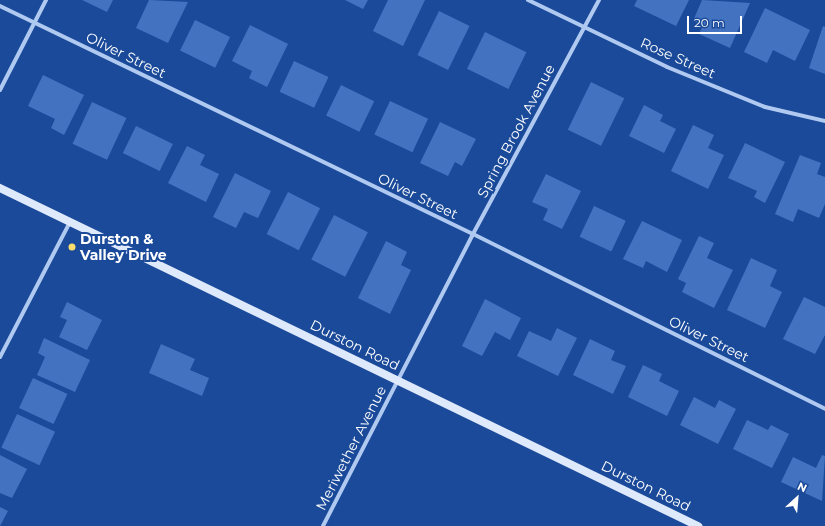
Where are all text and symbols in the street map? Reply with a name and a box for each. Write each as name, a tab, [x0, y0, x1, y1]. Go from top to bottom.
scale bar	[689, 8, 744, 34]
text: 20 m	[694, 15, 725, 30]
street label: Oliver Street	[83, 28, 169, 82]
street label: Rose Street	[638, 34, 718, 82]
street label: Spring Brook Avenue	[474, 61, 558, 201]
street label: Oliver Street	[375, 169, 461, 223]
place label: Durston & Valley Drive	[80, 231, 167, 264]
marker: Durston & Valley Drive	[67, 242, 77, 252]
street label: Oliver Street	[666, 312, 752, 366]
street label: Durston Road	[308, 316, 402, 374]
street label: Meriwether Avenue	[312, 383, 390, 513]
street label: Durston Road	[599, 457, 693, 515]
north arrow	[777, 478, 817, 518]
text: N	[795, 479, 809, 495]

